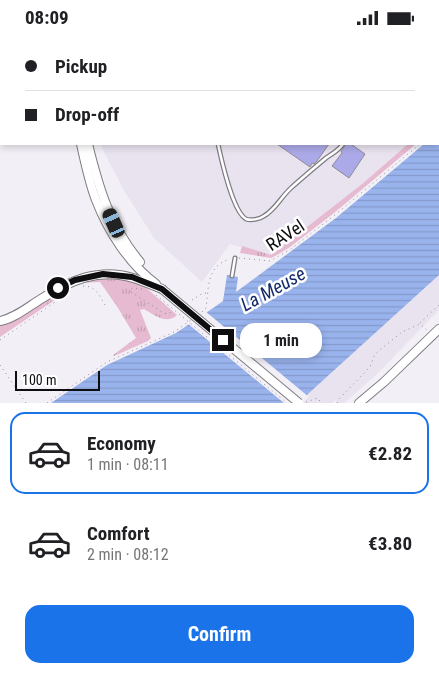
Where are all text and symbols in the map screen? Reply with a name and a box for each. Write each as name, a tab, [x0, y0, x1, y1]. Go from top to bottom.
text: 08:09	[25, 6, 69, 29]
text: Pickup	[55, 55, 107, 78]
text: Drop-off	[55, 103, 119, 126]
car	[101, 206, 126, 240]
street label: RAVel	[262, 215, 308, 255]
water label: La Meuse	[237, 262, 309, 316]
route start	[47, 277, 69, 299]
callout: 1 min	[240, 323, 323, 357]
route end	[212, 329, 234, 351]
text: 1 min	[263, 331, 299, 350]
scale bar	[15, 368, 100, 391]
text: 100 m	[22, 372, 57, 388]
icon: car	[27, 431, 72, 476]
text: Economy	[87, 432, 156, 455]
text: €2.82	[368, 442, 412, 465]
text: 1 min · 08:11	[87, 455, 169, 474]
icon: car	[27, 521, 72, 566]
text: Comfort	[87, 522, 150, 545]
text: €3.80	[368, 532, 412, 555]
text: 2 min · 08:12	[87, 545, 169, 564]
button: Confirm	[25, 605, 414, 663]

